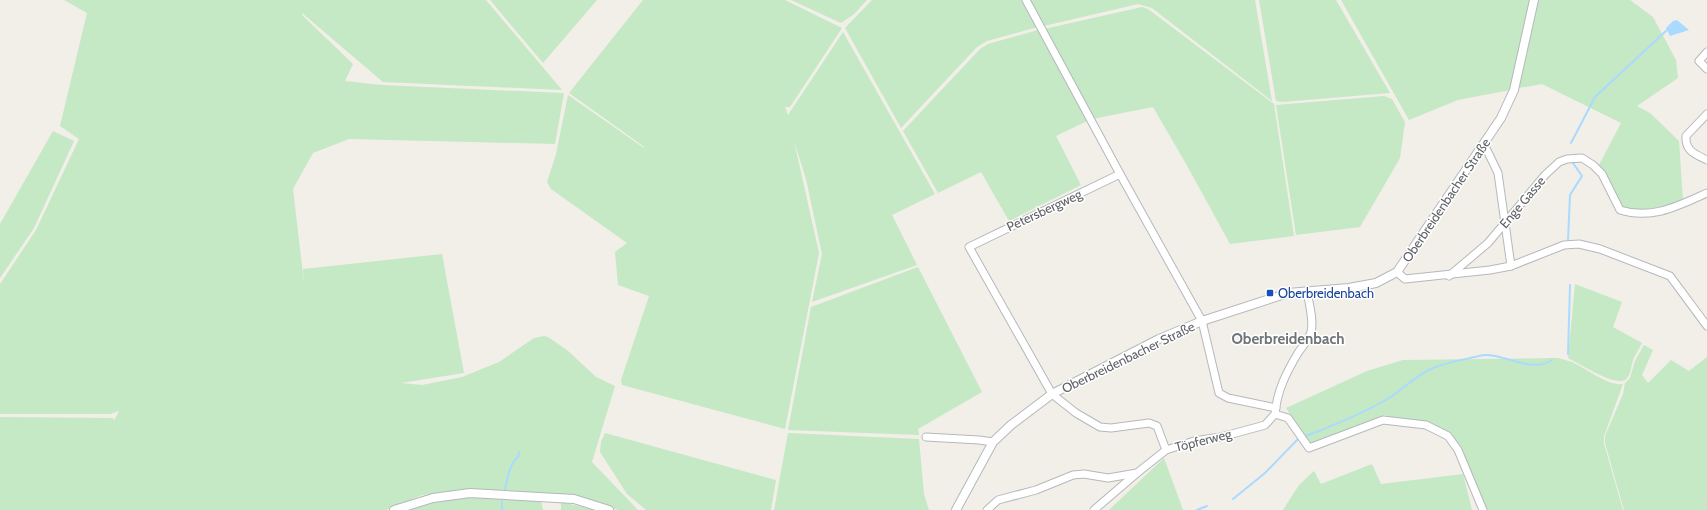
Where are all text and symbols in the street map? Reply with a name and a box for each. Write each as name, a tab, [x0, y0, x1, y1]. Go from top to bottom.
street label: Oberbreidenbacher Straße	[1399, 135, 1494, 265]
street label: Enge Gasse	[1496, 173, 1549, 231]
street label: Petersbergweg	[1004, 185, 1085, 234]
place label: Oberbreidenbach	[1278, 285, 1374, 301]
marker: Oberbreidenbach	[1265, 288, 1275, 298]
street label: Oberbreidenbacher Straße	[1059, 318, 1197, 396]
district label: Oberbreidenbach	[1232, 330, 1344, 348]
street label: Töpferweg	[1173, 425, 1233, 455]

